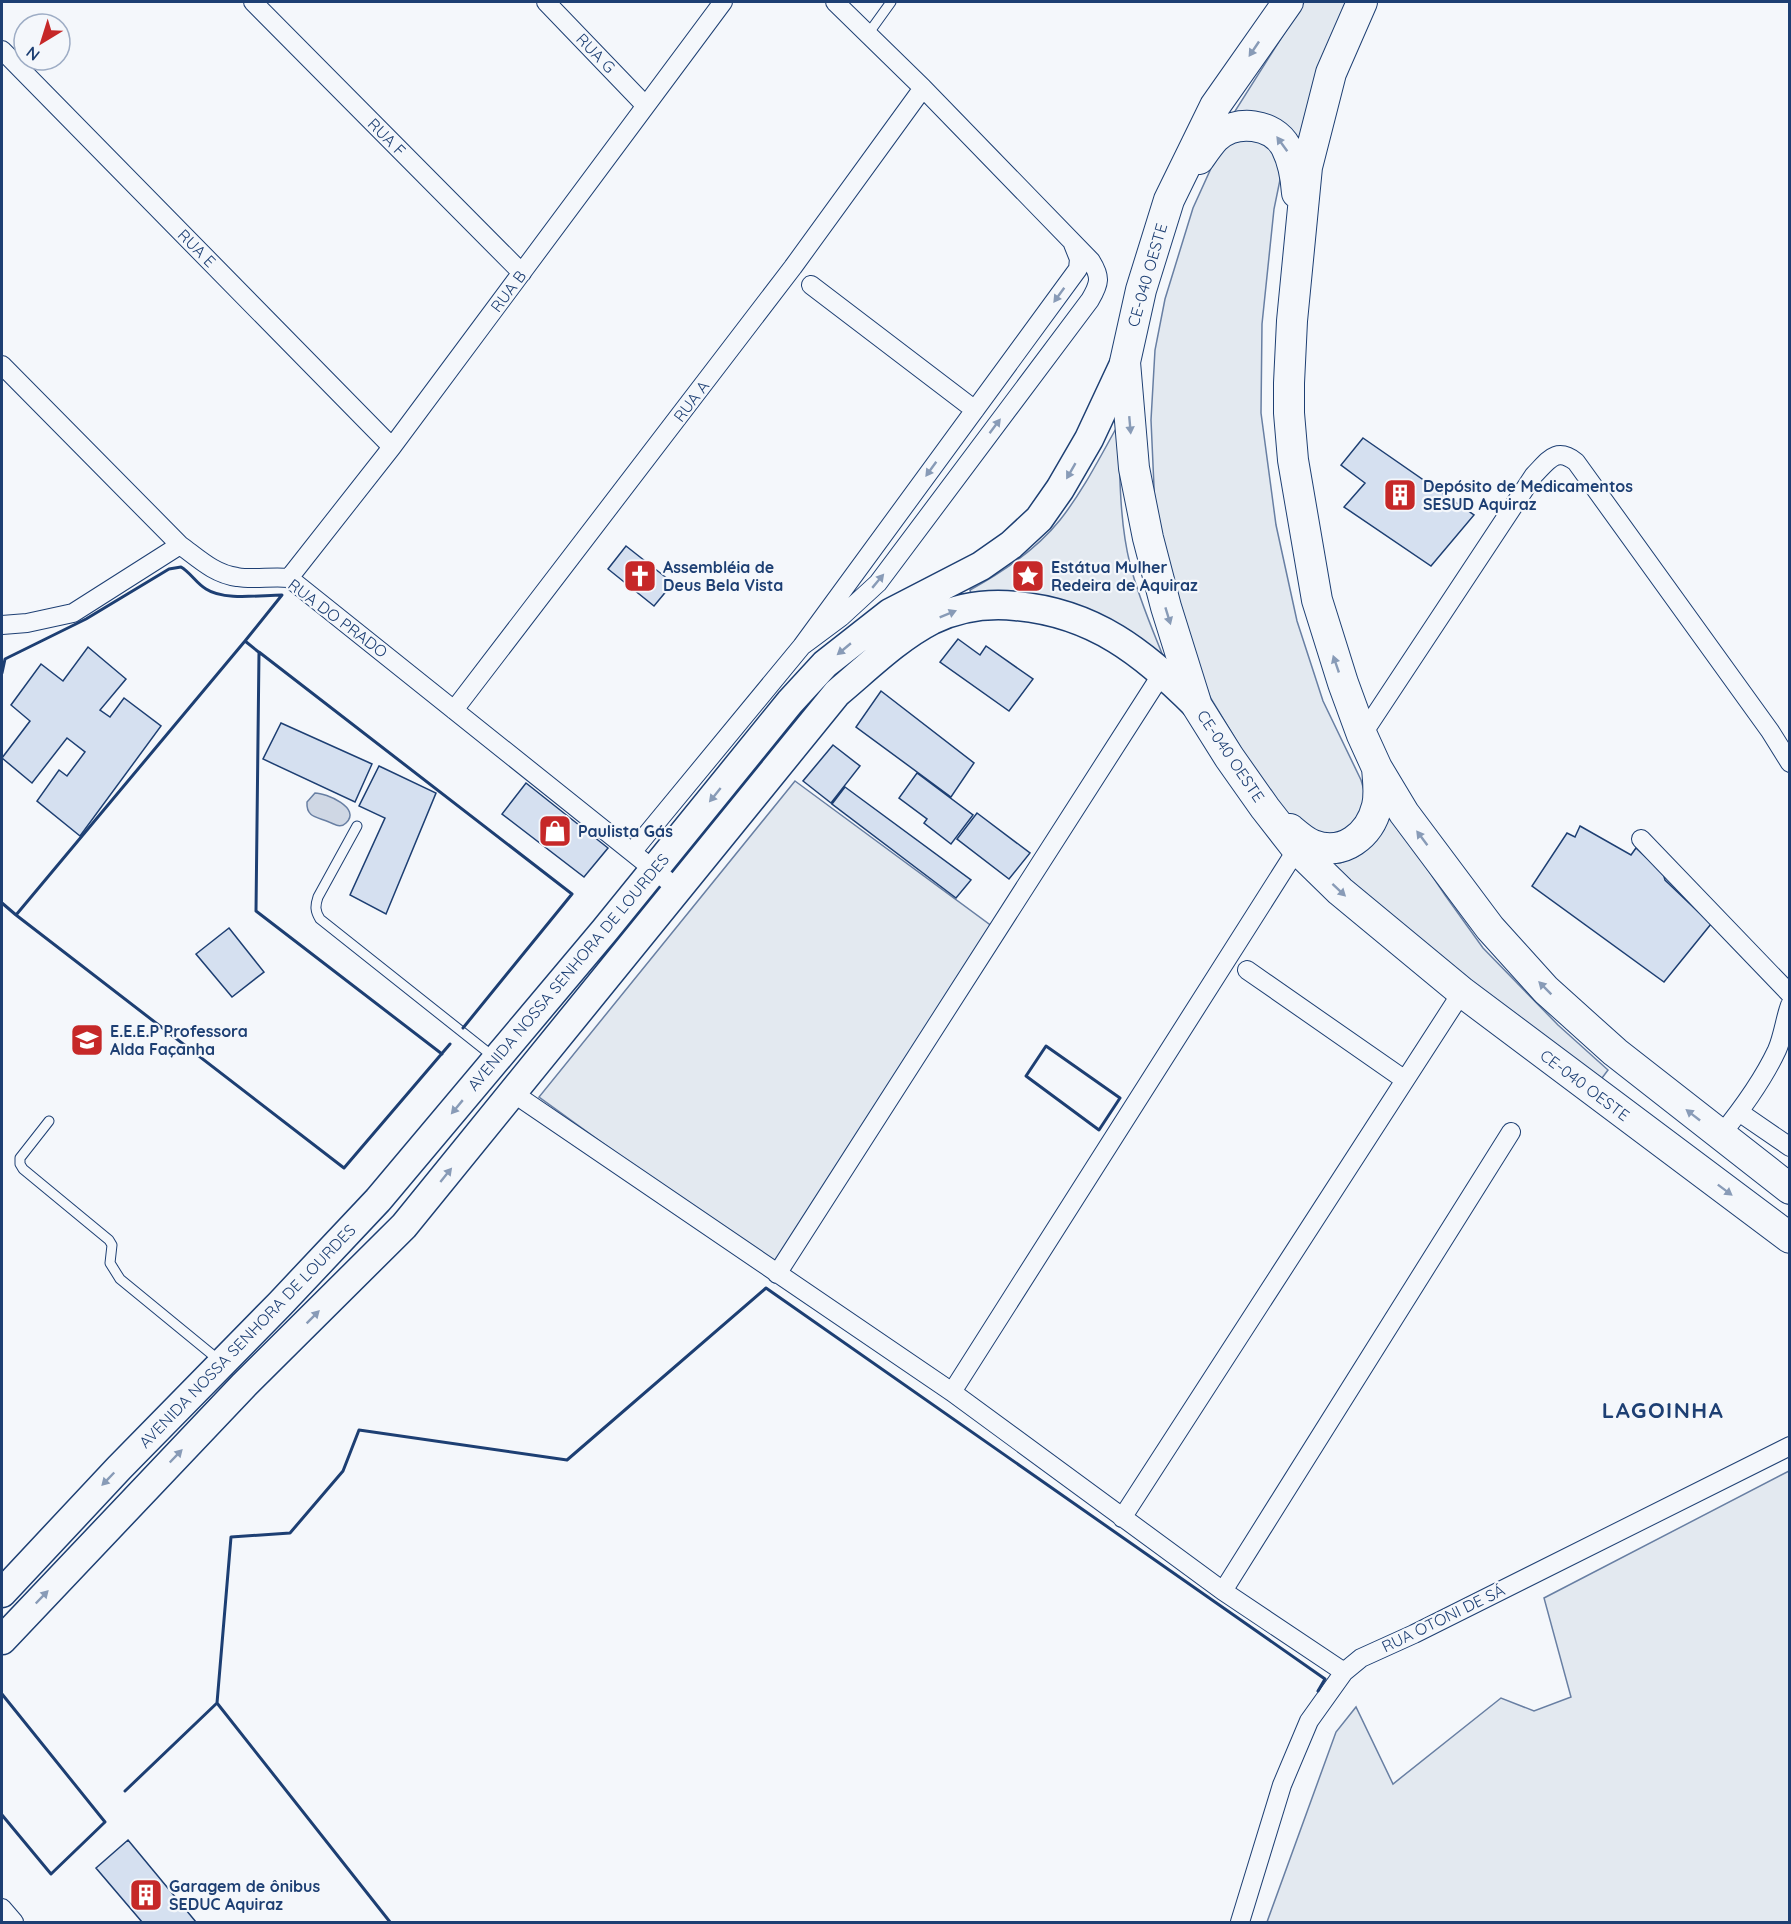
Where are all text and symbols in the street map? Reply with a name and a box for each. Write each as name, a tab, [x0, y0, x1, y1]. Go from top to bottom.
north arrow	[12, 12, 72, 72]
street label: RUA G	[572, 29, 620, 77]
one-way arrow	[1249, 41, 1260, 57]
text: N	[22, 42, 44, 65]
street label: RUA F	[364, 114, 410, 160]
one-way arrow	[1276, 136, 1288, 152]
street label: CE-040 OESTE	[1123, 221, 1171, 329]
street label: RUA E	[174, 225, 220, 271]
street label: RUA B	[486, 266, 530, 316]
one-way arrow	[1053, 287, 1065, 303]
street label: RUA A	[669, 376, 713, 426]
one-way arrow	[1125, 415, 1135, 434]
one-way arrow	[989, 418, 1001, 433]
one-way arrow	[925, 461, 937, 477]
one-way arrow	[1066, 462, 1076, 479]
place label: Depósito de Medicamentos SESUD Aquiraz	[1423, 476, 1633, 514]
building icon: Depósito de Medicamentos SESUD Aquiraz	[1382, 477, 1418, 513]
place label: Assembléia de Deus Bela Vista	[663, 557, 783, 595]
place label: Estátua Mulher Redeira de Aquiraz	[1051, 557, 1198, 595]
church icon: Assembléia de Deus Bela Vista	[622, 558, 658, 594]
place icon: Estátua Mulher Redeira de Aquiraz	[1010, 558, 1046, 594]
street label: RUA DO PRADO	[284, 574, 392, 662]
one-way arrow	[871, 574, 884, 589]
one-way arrow	[1164, 607, 1173, 625]
one-way arrow	[939, 609, 957, 618]
one-way arrow	[836, 642, 852, 655]
one-way arrow	[1331, 655, 1340, 673]
street label: CE-040 OESTE	[1193, 706, 1269, 806]
one-way arrow	[709, 787, 721, 802]
shop icon: Paulista Gás	[537, 813, 573, 849]
place label: Paulista Gás	[578, 821, 673, 841]
one-way arrow	[1416, 830, 1428, 845]
street label: AVENIDA NOSSA SENHORA DE LOURDES	[463, 849, 673, 1095]
one-way arrow	[1332, 883, 1347, 897]
one-way arrow	[1539, 982, 1553, 996]
place label: E.E.E.P Professora Alda Façanha	[110, 1021, 248, 1059]
school or university icon: E.E.E.P Professora Alda Façanha	[69, 1022, 105, 1058]
street label: CE-040 OESTE	[1536, 1045, 1634, 1125]
one-way arrow	[451, 1099, 464, 1115]
one-way arrow	[1685, 1108, 1701, 1121]
one-way arrow	[440, 1167, 453, 1183]
one-way arrow	[1718, 1183, 1733, 1195]
street label: AVENIDA NOSSA SENHORA DE LOURDES	[134, 1220, 360, 1452]
one-way arrow	[306, 1310, 320, 1325]
district label: LAGOINHA	[1602, 1396, 1724, 1424]
one-way arrow	[169, 1450, 183, 1464]
one-way arrow	[102, 1471, 116, 1485]
street label: RUA OTONI DE SÁ	[1378, 1580, 1508, 1656]
one-way arrow	[35, 1590, 49, 1605]
place label: Garagem de ônibus SEDUC Aquiraz	[169, 1876, 320, 1914]
building icon: Garagem de ônibus SEDUC Aquiraz	[128, 1877, 164, 1913]

